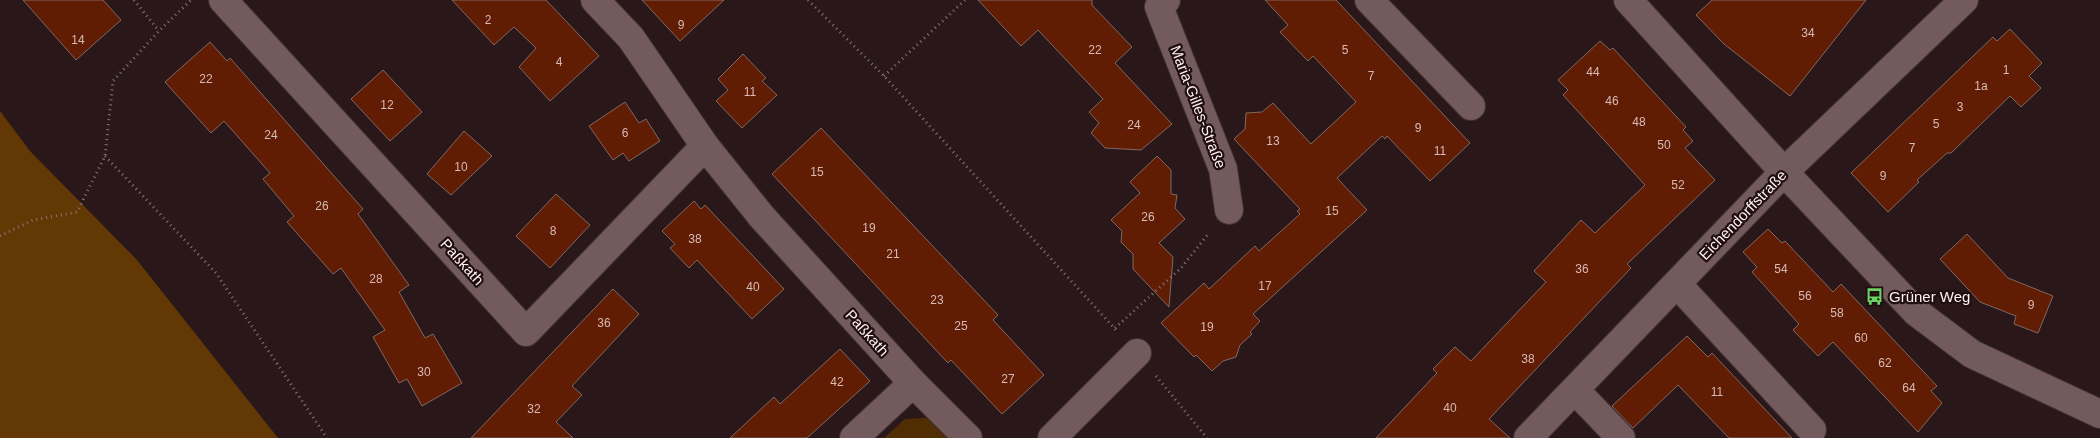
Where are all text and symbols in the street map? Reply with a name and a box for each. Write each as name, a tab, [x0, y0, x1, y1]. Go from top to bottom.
house number: 2	[485, 13, 492, 27]
house number: 9	[678, 18, 685, 32]
house number: 34	[1801, 26, 1815, 40]
house number: 14	[71, 33, 85, 47]
house number: 22	[1088, 43, 1102, 57]
street label: Maria-Gilles-Straße	[1167, 43, 1230, 171]
house number: 5	[1342, 43, 1349, 57]
house number: 4	[556, 55, 563, 69]
house number: 1	[2003, 63, 2010, 77]
house number: 44	[1586, 65, 1600, 79]
house number: 7	[1368, 69, 1375, 83]
house number: 22	[199, 72, 213, 86]
house number: 1a	[1974, 79, 1988, 93]
house number: 11	[744, 85, 757, 99]
house number: 46	[1605, 94, 1619, 108]
house number: 12	[380, 98, 394, 112]
house number: 3	[1957, 100, 1964, 114]
house number: 48	[1632, 115, 1646, 129]
house number: 5	[1933, 117, 1940, 131]
house number: 24	[1127, 118, 1141, 132]
house number: 9	[1415, 121, 1422, 135]
house number: 6	[622, 126, 629, 140]
house number: 24	[264, 128, 278, 142]
house number: 13	[1266, 134, 1280, 148]
house number: 50	[1657, 138, 1671, 152]
house number: 7	[1909, 141, 1916, 155]
house number: 11	[1434, 144, 1447, 158]
house number: 10	[454, 160, 468, 174]
house number: 15	[810, 165, 824, 179]
street label: Eichendorffstraße	[1695, 166, 1790, 263]
house number: 9	[1880, 169, 1887, 183]
house number: 52	[1671, 178, 1685, 192]
house number: 26	[315, 199, 329, 213]
house number: 15	[1325, 204, 1339, 218]
house number: 26	[1141, 210, 1155, 224]
house number: 19	[862, 221, 876, 235]
house number: 8	[550, 224, 557, 238]
house number: 38	[688, 232, 702, 246]
street label: Paßkath	[437, 235, 487, 288]
house number: 21	[886, 247, 900, 261]
house number: 36	[1575, 262, 1589, 276]
house number: 54	[1774, 262, 1788, 276]
house number: 28	[369, 272, 383, 286]
house number: 17	[1258, 279, 1272, 293]
house number: 40	[746, 280, 760, 294]
bus stop icon: Grüner Weg	[1865, 287, 1885, 307]
place label: Grüner Weg	[1889, 288, 1970, 305]
house number: 56	[1798, 289, 1812, 303]
house number: 23	[930, 293, 944, 307]
house number: 9	[2028, 298, 2035, 312]
street label: Paßkath	[842, 306, 892, 359]
house number: 58	[1830, 306, 1844, 320]
house number: 36	[597, 316, 611, 330]
house number: 25	[954, 319, 968, 333]
house number: 19	[1200, 320, 1214, 334]
house number: 60	[1854, 331, 1868, 345]
house number: 38	[1521, 352, 1535, 366]
house number: 62	[1878, 356, 1892, 370]
house number: 30	[417, 365, 431, 379]
house number: 27	[1001, 372, 1015, 386]
house number: 42	[830, 375, 844, 389]
house number: 64	[1902, 381, 1916, 395]
house number: 11	[1711, 385, 1724, 399]
house number: 40	[1443, 401, 1457, 415]
house number: 32	[527, 402, 541, 416]

